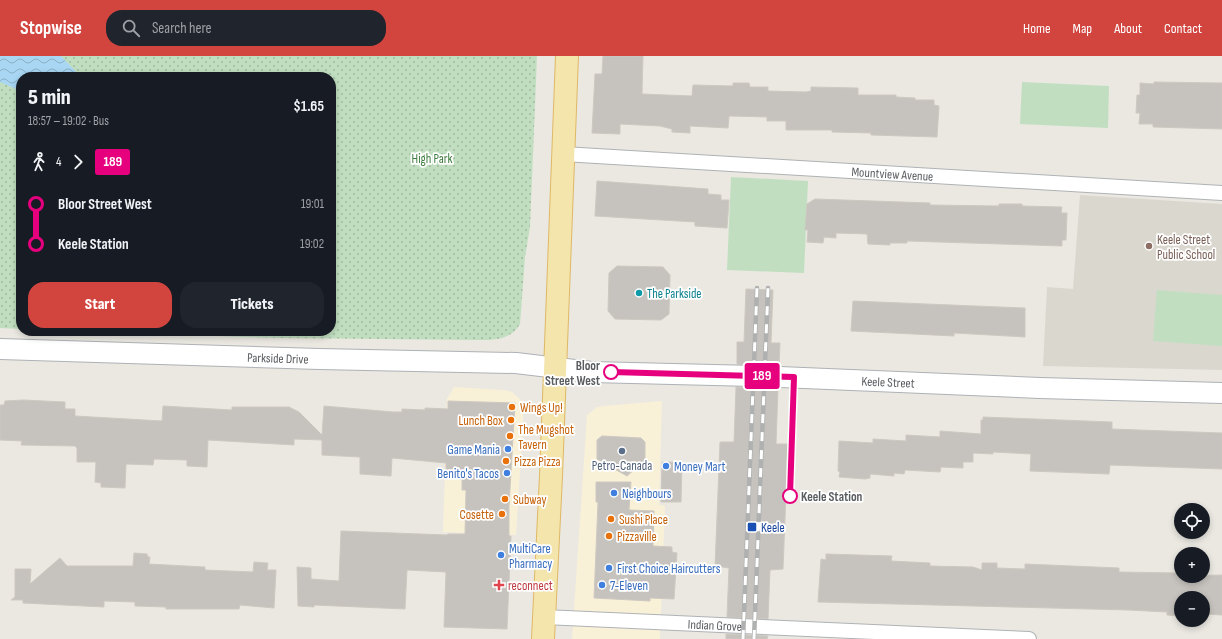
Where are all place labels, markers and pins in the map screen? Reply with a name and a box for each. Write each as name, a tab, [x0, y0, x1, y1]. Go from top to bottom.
place label: Keele Street Public School	[1157, 232, 1215, 263]
marker: Keele Street Public School	[1144, 241, 1154, 251]
place label: The Parkside	[647, 286, 702, 302]
marker: The Parkside	[634, 288, 644, 298]
place label: Bloor Street West	[545, 358, 601, 389]
marker: Bloor Street West	[603, 364, 619, 380]
place label: Wings Up!	[520, 400, 563, 416]
marker: Wings Up!	[507, 402, 517, 412]
place label: Lunch Box	[458, 413, 503, 429]
marker: Lunch Box	[506, 415, 516, 425]
place label: The Mugshot Tavern	[518, 422, 574, 453]
marker: The Mugshot Tavern	[505, 431, 515, 441]
place label: Game Mania	[447, 442, 500, 458]
marker: Game Mania	[503, 444, 513, 454]
marker: Petro-Canada	[617, 446, 627, 456]
place label: Pizza Pizza	[514, 454, 561, 470]
marker: Pizza Pizza	[501, 456, 511, 466]
place label: Petro-Canada	[592, 458, 652, 474]
place label: Money Mart	[674, 459, 726, 475]
marker: Money Mart	[661, 461, 671, 471]
place label: Benito's Tacos	[437, 466, 499, 482]
marker: Benito's Tacos	[502, 468, 512, 478]
place label: Neighbours	[622, 486, 672, 502]
marker: Neighbours	[609, 488, 619, 498]
marker: Keele Station	[782, 488, 798, 504]
place label: Keele Station	[801, 489, 863, 505]
place label: Subway	[513, 492, 546, 508]
marker: Subway	[500, 494, 510, 504]
place label: Cosette	[460, 507, 494, 523]
marker: Cosette	[497, 509, 507, 519]
place label: Sushi Place	[619, 512, 668, 528]
marker: Sushi Place	[606, 514, 616, 524]
place label: Keele	[761, 520, 785, 536]
marker: Keele	[746, 521, 758, 533]
place label: Pizzaville	[617, 529, 657, 545]
marker: Pizzaville	[604, 531, 614, 541]
place label: MultiCare Pharmacy	[509, 541, 552, 572]
marker: MultiCare Pharmacy	[496, 550, 506, 560]
place label: First Choice Haircutters	[617, 561, 721, 577]
marker: First Choice Haircutters	[604, 563, 614, 573]
place label: reconnect	[508, 578, 553, 594]
place label: 7-Eleven	[610, 578, 648, 594]
marker: reconnect	[493, 579, 505, 591]
marker: 7-Eleven	[597, 580, 607, 590]

